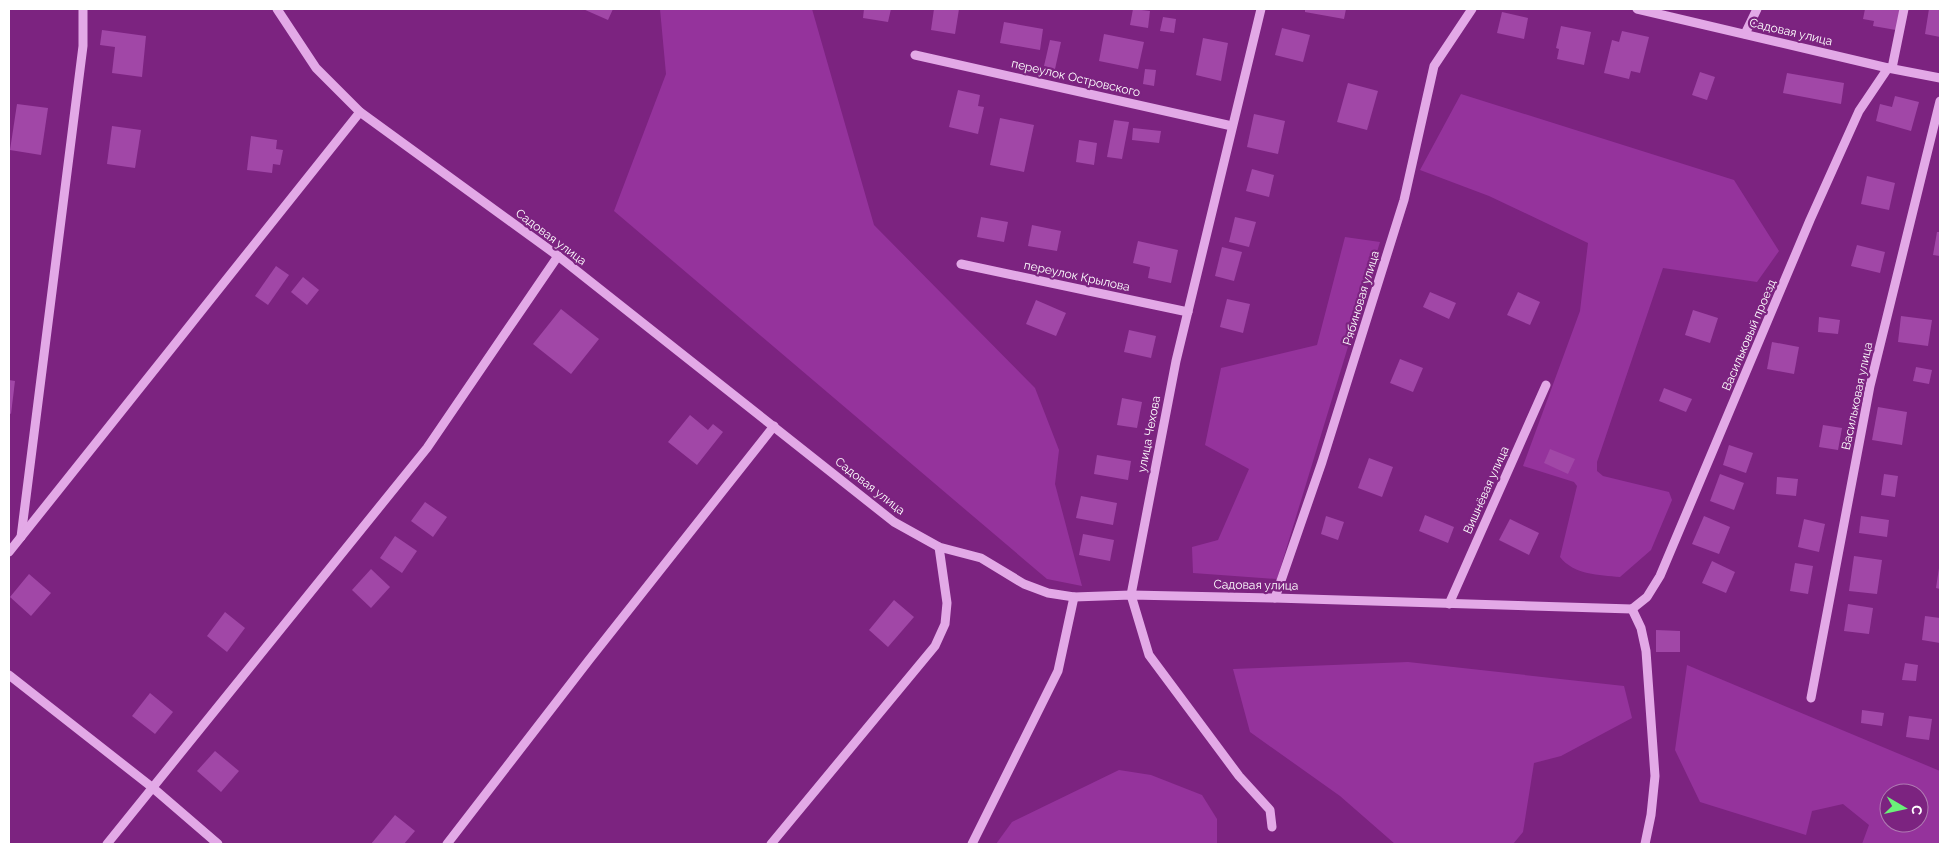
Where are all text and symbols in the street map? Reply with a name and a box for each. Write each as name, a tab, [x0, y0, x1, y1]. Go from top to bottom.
street label: Садовая улица	[1748, 16, 1834, 48]
street label: переулок Островского	[1010, 56, 1142, 100]
street label: Садовая улица	[513, 206, 589, 268]
street label: Рябиновая улица	[1340, 249, 1382, 347]
street label: переулок Крылова	[1023, 258, 1131, 294]
street label: Васильковый проезд	[1719, 277, 1779, 393]
street label: Васильковая улица	[1839, 341, 1875, 451]
street label: улица Чехова	[1135, 394, 1163, 474]
street label: Вишнёвая улица	[1460, 444, 1512, 536]
street label: Садовая улица	[832, 454, 908, 518]
street label: Садовая улица	[1214, 577, 1298, 593]
north arrow	[1879, 783, 1929, 833]
text: С	[1908, 804, 1925, 816]

